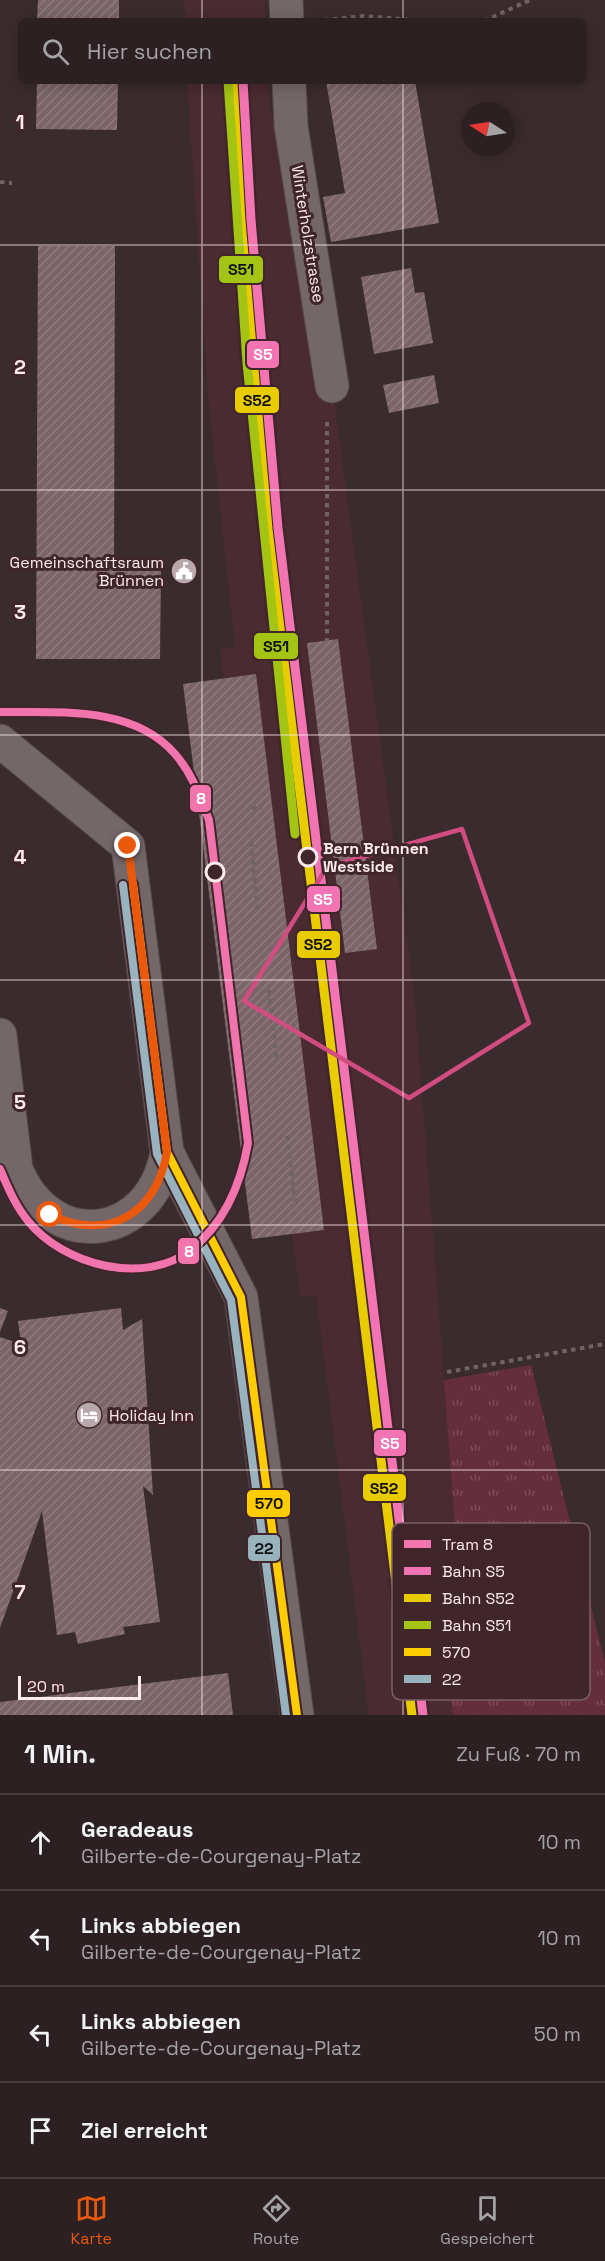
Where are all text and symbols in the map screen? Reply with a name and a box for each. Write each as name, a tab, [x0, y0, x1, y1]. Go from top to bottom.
search box	[18, 18, 587, 84]
icon: search	[39, 35, 72, 68]
text: Hier suchen	[87, 37, 212, 65]
north arrow	[461, 102, 515, 156]
text: 1	[15, 109, 25, 135]
street label: Winterholzstrasse	[287, 164, 329, 304]
line badge: S51	[218, 255, 264, 284]
text: S51	[228, 259, 254, 280]
line badge: S5	[246, 340, 280, 369]
text: S5	[253, 344, 273, 365]
text: 2	[14, 354, 26, 380]
line badge: S52	[234, 386, 280, 414]
text: S52	[243, 390, 271, 411]
place label: Gemeinschaftsraum Brünnen	[10, 552, 164, 591]
public building icon: Gemeinschaftsraum Brünnen	[169, 556, 199, 586]
text: 3	[14, 599, 26, 625]
line badge: S51	[253, 632, 299, 660]
text: S51	[263, 636, 289, 657]
line badge: 8	[189, 784, 212, 813]
text: 8	[196, 788, 206, 809]
route end	[114, 832, 140, 858]
place label: Bern Brünnen Westside	[323, 838, 429, 877]
text: 4	[14, 844, 27, 870]
marker: Bern Brünnen Westside	[298, 847, 318, 867]
unlabelled marker	[205, 862, 225, 882]
line badge: S5	[306, 885, 341, 913]
text: S5	[313, 889, 333, 910]
line badge: S52	[296, 930, 341, 959]
text: S52	[304, 934, 332, 955]
text: 5	[14, 1089, 26, 1115]
route start	[36, 1201, 62, 1227]
line badge: 8	[177, 1237, 200, 1265]
text: 8	[184, 1241, 194, 1262]
text: 6	[14, 1334, 26, 1360]
hotel icon: Holiday Inn	[74, 1400, 104, 1430]
place label: Holiday Inn	[109, 1405, 194, 1426]
line badge: S5	[373, 1429, 407, 1457]
text: S5	[380, 1433, 400, 1454]
line badge: S52	[362, 1473, 407, 1502]
text: S52	[370, 1478, 398, 1499]
line badge: 570	[246, 1489, 291, 1518]
text: 570	[255, 1493, 283, 1514]
legend	[392, 1523, 590, 1700]
line badge: 22	[247, 1534, 281, 1562]
text: Tram 8	[442, 1534, 493, 1555]
text: 22	[254, 1538, 274, 1559]
text: Bahn S5	[442, 1561, 505, 1582]
text: 7	[14, 1579, 26, 1605]
text: Bahn S52	[442, 1588, 514, 1609]
text: Bahn S51	[442, 1615, 511, 1636]
text: 570	[442, 1642, 471, 1663]
text: 22	[442, 1669, 461, 1690]
scale bar	[18, 1673, 141, 1700]
text: 20 m	[27, 1676, 65, 1697]
text: 1 Min.	[24, 1737, 96, 1771]
text: Zu Fuß · 70 m	[456, 1741, 581, 1767]
text: Geradeaus	[81, 1815, 193, 1843]
icon: ahead	[24, 1826, 57, 1859]
text: 10 m	[537, 1829, 581, 1855]
text: Gilberte-de-Courgenay-Platz	[81, 1843, 361, 1869]
text: Links abbiegen	[81, 1911, 241, 1939]
icon: left	[24, 1922, 57, 1955]
text: 10 m	[537, 1925, 581, 1951]
text: Gilberte-de-Courgenay-Platz	[81, 1939, 361, 1965]
text: Links abbiegen	[81, 2007, 241, 2035]
icon: left	[24, 2018, 57, 2051]
text: 50 m	[534, 2021, 581, 2047]
text: Gilberte-de-Courgenay-Platz	[81, 2035, 361, 2061]
icon: arrive	[24, 2114, 57, 2147]
text: Ziel erreicht	[81, 2116, 208, 2144]
tab: Karte	[70, 2192, 112, 2249]
tab: Route	[253, 2192, 299, 2249]
tab: Gespeichert	[440, 2192, 535, 2249]

